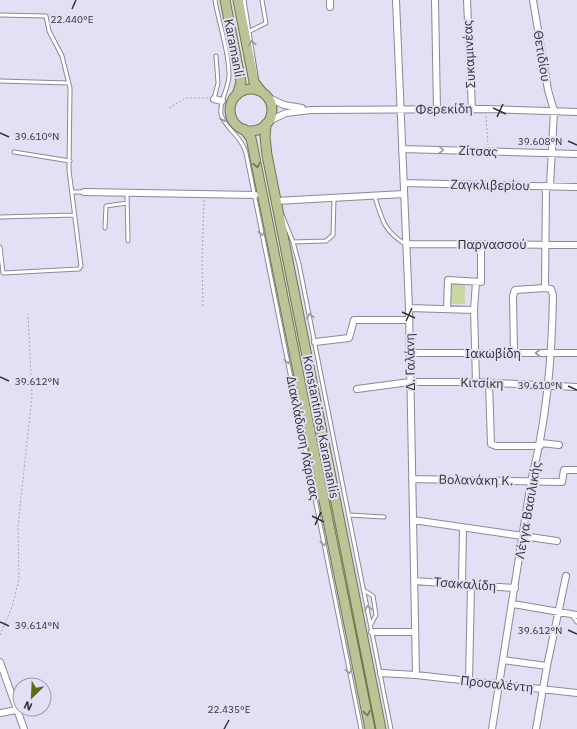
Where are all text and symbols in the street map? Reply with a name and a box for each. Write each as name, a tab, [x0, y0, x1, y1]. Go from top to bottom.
text: 22.440°E	[50, 13, 94, 26]
street label: Karamanli	[220, 17, 248, 79]
street label: Συκαμινέας	[459, 19, 479, 89]
street label: Θετιδίου	[530, 29, 554, 83]
one-way arrow	[248, 40, 257, 47]
street label: Φερεκίδη	[415, 100, 473, 118]
one-way arrow	[219, 115, 227, 123]
text: 39.610°N	[15, 130, 59, 143]
text: 39.608°N	[518, 135, 562, 148]
street label: Ζίτσας	[458, 142, 498, 160]
one-way arrow	[438, 146, 444, 154]
one-way arrow	[252, 161, 260, 168]
street label: Ζαγκλιβερίου	[450, 176, 530, 194]
one-way arrow	[258, 230, 266, 236]
street label: Παρνασσού	[457, 236, 527, 253]
one-way arrow	[306, 313, 314, 319]
street label: Δ. Γαλάνη	[401, 333, 419, 391]
street label: Ιακωβίδη	[465, 345, 521, 362]
one-way arrow	[535, 349, 541, 357]
street label: Κonstantinos Karamanlis	[299, 354, 343, 500]
one-way arrow	[283, 358, 291, 364]
street label: Διακλάδωση Λάρισας	[283, 374, 323, 502]
street label: Κιτσίκη	[460, 374, 504, 392]
text: 39.612°N	[15, 375, 59, 388]
text: 39.610°N	[518, 379, 562, 392]
street label: Λέγγα Βασιλικής	[511, 460, 545, 560]
street label: Βολανάκη Κ.	[439, 471, 513, 489]
one-way arrow	[319, 540, 328, 546]
street label: Τσακαλίδη	[433, 573, 497, 595]
one-way arrow	[364, 605, 372, 611]
text: 39.614°N	[15, 619, 59, 632]
text: 39.612°N	[518, 624, 562, 637]
one-way arrow	[345, 668, 353, 674]
street label: Προσαλέντη	[460, 672, 534, 696]
north arrow	[12, 677, 52, 717]
text: N	[21, 698, 34, 714]
text: 22.435°E	[207, 703, 251, 716]
one-way arrow	[363, 710, 371, 716]

